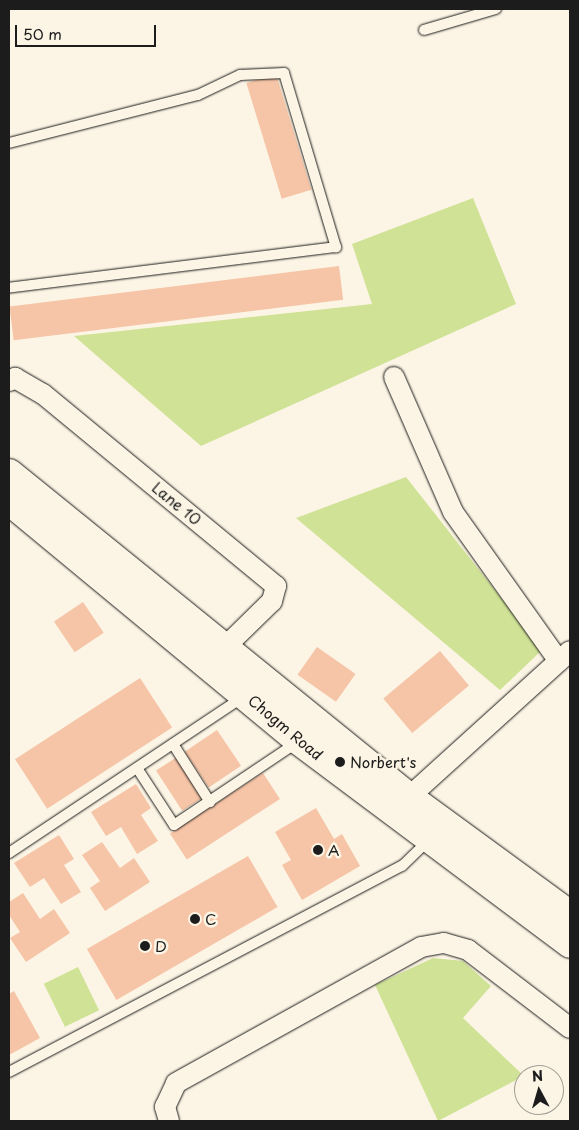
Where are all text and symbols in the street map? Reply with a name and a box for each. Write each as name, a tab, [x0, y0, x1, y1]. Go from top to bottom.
scale bar	[18, 15, 159, 47]
text: 50 m	[23, 22, 62, 45]
street label: Lane 10	[149, 478, 205, 528]
street label: Chogm Road	[245, 691, 327, 763]
place label: Norbert's	[350, 753, 416, 771]
marker: Norbert's	[334, 756, 346, 768]
place label: A	[328, 841, 339, 859]
marker: A	[312, 844, 324, 856]
place label: C	[205, 910, 217, 928]
marker: C	[189, 913, 201, 925]
place label: D	[155, 937, 167, 955]
marker: D	[139, 940, 151, 952]
north arrow	[514, 1065, 564, 1115]
text: N	[531, 1065, 544, 1087]

